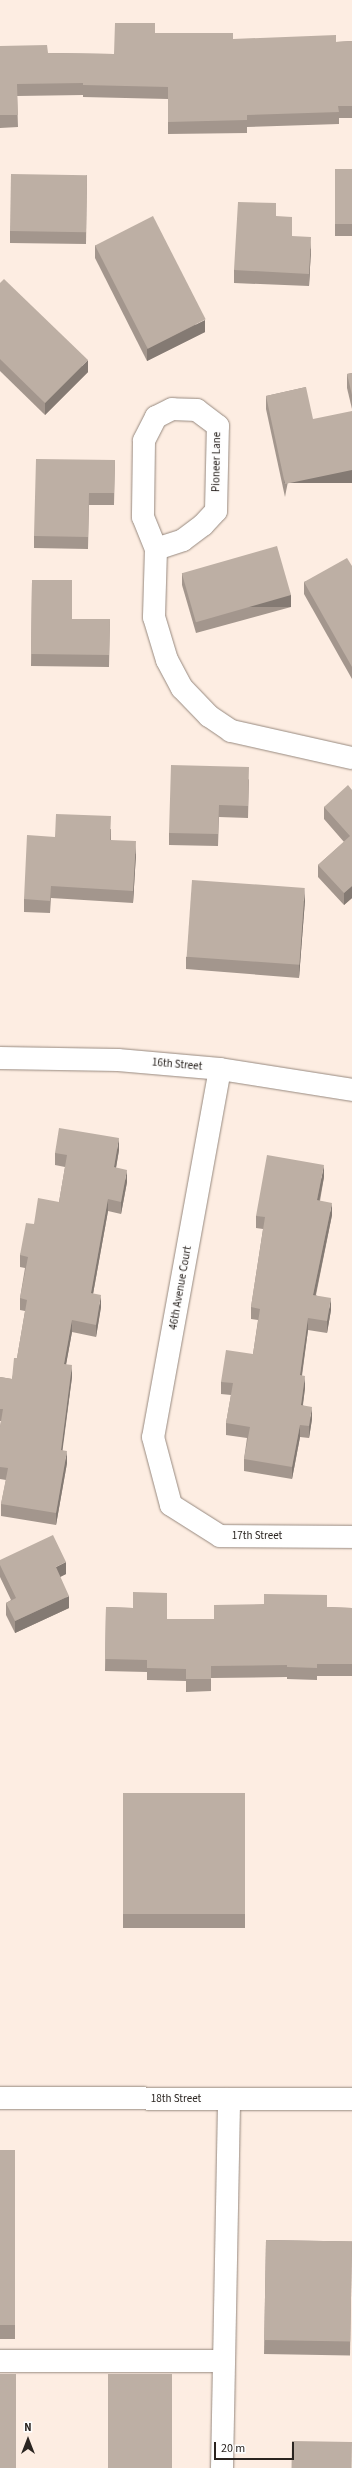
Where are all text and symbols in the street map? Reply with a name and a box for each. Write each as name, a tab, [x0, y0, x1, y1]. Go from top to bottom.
street label: Pioneer Lane	[210, 432, 224, 492]
street label: 16th Street	[151, 1056, 203, 1074]
street label: 46th Avenue Court	[167, 1245, 195, 1331]
street label: 17th Street	[232, 1529, 282, 1543]
street label: 18th Street	[151, 2092, 201, 2106]
north arrow	[8, 2420, 48, 2460]
text: N	[24, 2420, 32, 2435]
scale bar	[216, 2434, 296, 2460]
text: 20 m	[221, 2440, 245, 2457]

